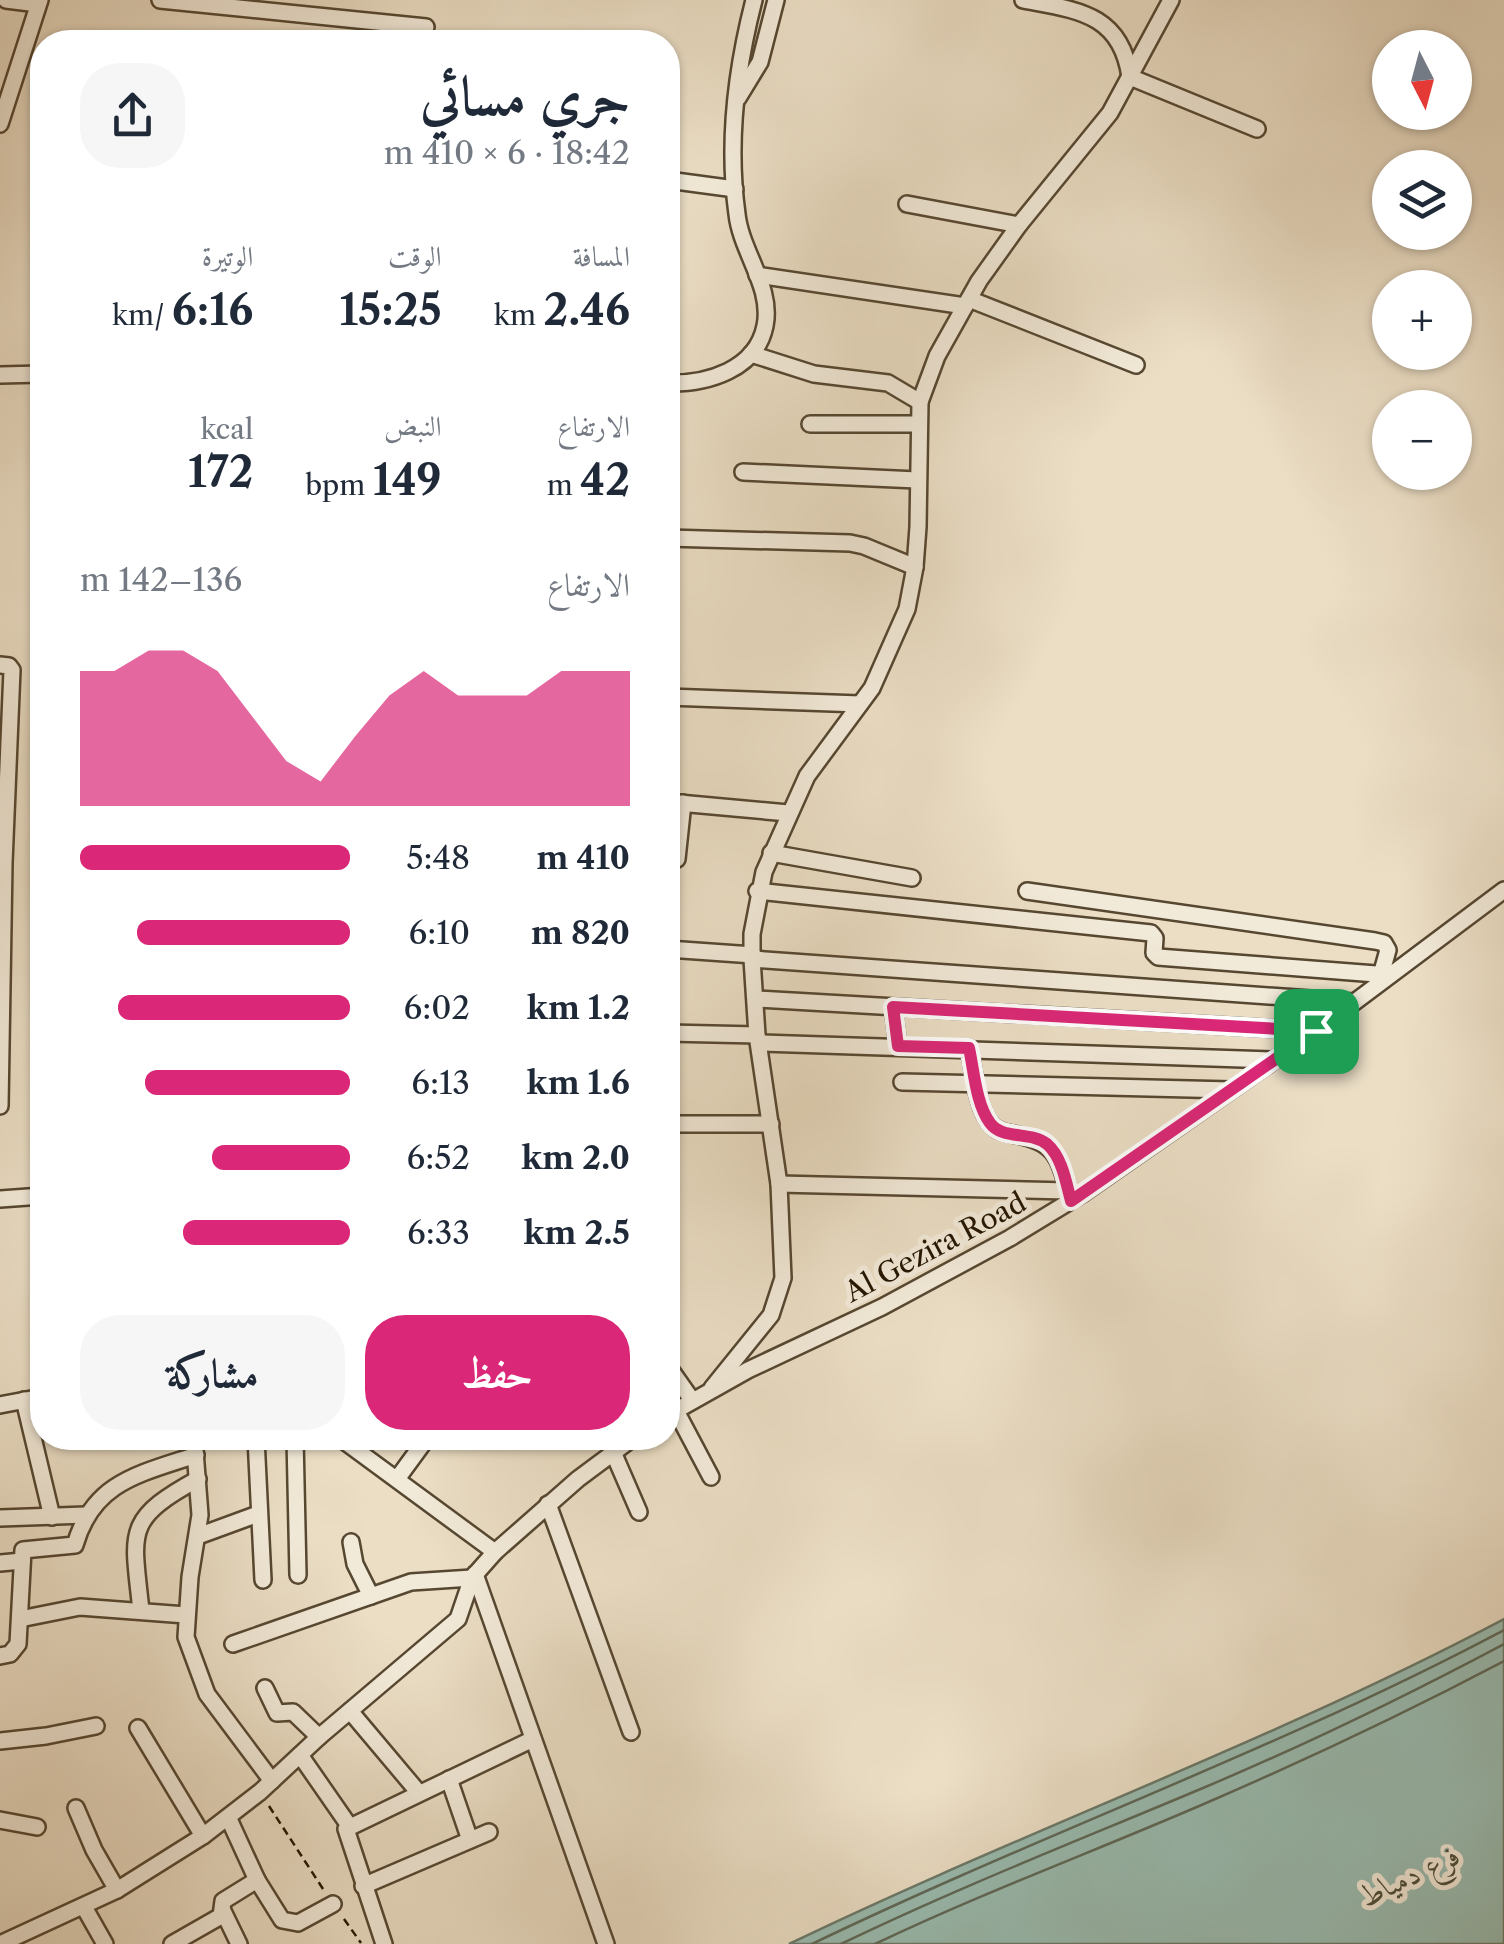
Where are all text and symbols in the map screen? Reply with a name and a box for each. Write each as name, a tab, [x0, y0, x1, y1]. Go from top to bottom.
north arrow	[1372, 30, 1472, 130]
map controls	[1372, 30, 1472, 490]
text: جري مسائي	[420, 62, 630, 129]
button: share	[80, 63, 185, 168]
text: 18:42 · 6 × 410 m	[384, 133, 630, 172]
button: layers	[1372, 150, 1472, 250]
text: الوتيرة	[202, 239, 253, 273]
text: الوقت	[388, 239, 442, 273]
text: المسافة	[573, 239, 630, 273]
button: +	[1372, 270, 1472, 370]
text: 6:16	[172, 284, 253, 336]
text: 15:25	[339, 284, 442, 336]
text: 2.46	[544, 284, 630, 336]
text: /km	[112, 298, 172, 332]
text: km	[494, 298, 544, 332]
button: −	[1372, 390, 1472, 490]
text: النبض	[384, 409, 442, 443]
text: الارتفاع	[557, 409, 630, 443]
text: kcal	[200, 412, 253, 446]
text: 172	[188, 446, 253, 498]
text: 149	[373, 454, 442, 506]
text: 42	[580, 454, 630, 506]
text: bpm	[305, 468, 373, 502]
text: m	[547, 468, 580, 502]
text: 136–142 m	[80, 560, 242, 599]
text: الارتفاع	[547, 565, 630, 604]
text: 5:48	[406, 838, 470, 877]
text: 410 m	[537, 838, 630, 877]
text: 6:10	[409, 913, 470, 952]
text: 820 m	[531, 913, 630, 952]
text: 6:02	[404, 988, 470, 1027]
text: 1.2 km	[527, 988, 630, 1027]
pin	[1274, 989, 1359, 1074]
icon: arrive	[1289, 1004, 1344, 1059]
text: 6:13	[411, 1063, 470, 1102]
text: 1.6 km	[527, 1063, 630, 1102]
text: 6:52	[407, 1138, 470, 1177]
text: 2.0 km	[521, 1138, 630, 1177]
street label: Al Gezira Road	[838, 1185, 1032, 1310]
text: 6:33	[407, 1213, 470, 1252]
text: 2.5 km	[524, 1213, 630, 1252]
button: مشاركة	[80, 1315, 345, 1430]
button: حفظ	[365, 1315, 630, 1430]
water label: فرع دمياط	[1354, 1836, 1469, 1921]

